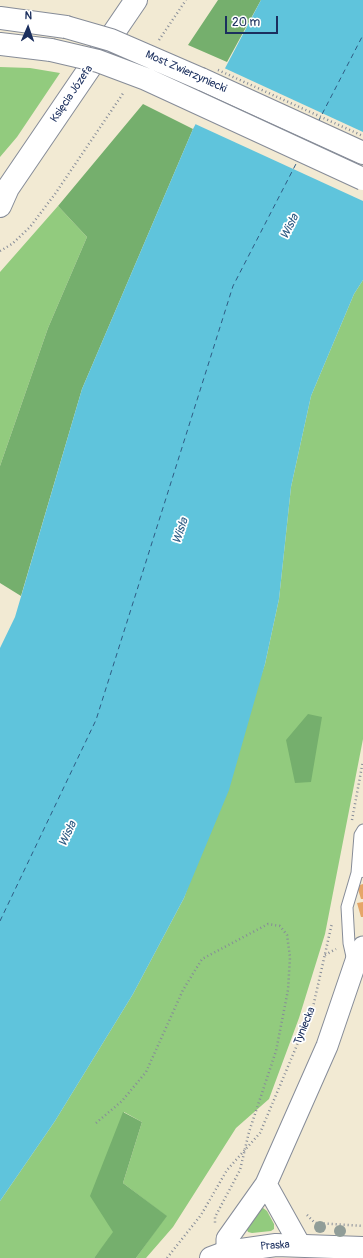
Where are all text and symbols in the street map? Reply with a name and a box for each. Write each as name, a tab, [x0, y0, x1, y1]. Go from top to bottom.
north arrow	[8, 8, 48, 48]
scale bar	[227, 8, 280, 34]
text: N	[24, 9, 32, 22]
text: 20 m	[232, 15, 260, 30]
street label: Most Zwierzyniecki	[143, 48, 229, 96]
street label: Księcia Józefa	[48, 63, 96, 125]
water label: Wisła	[278, 212, 302, 242]
water label: Wisła	[170, 516, 192, 546]
water label: Wisła	[56, 819, 80, 849]
street label: Tyniecka	[292, 1005, 318, 1047]
street label: Praska	[260, 1238, 290, 1254]

